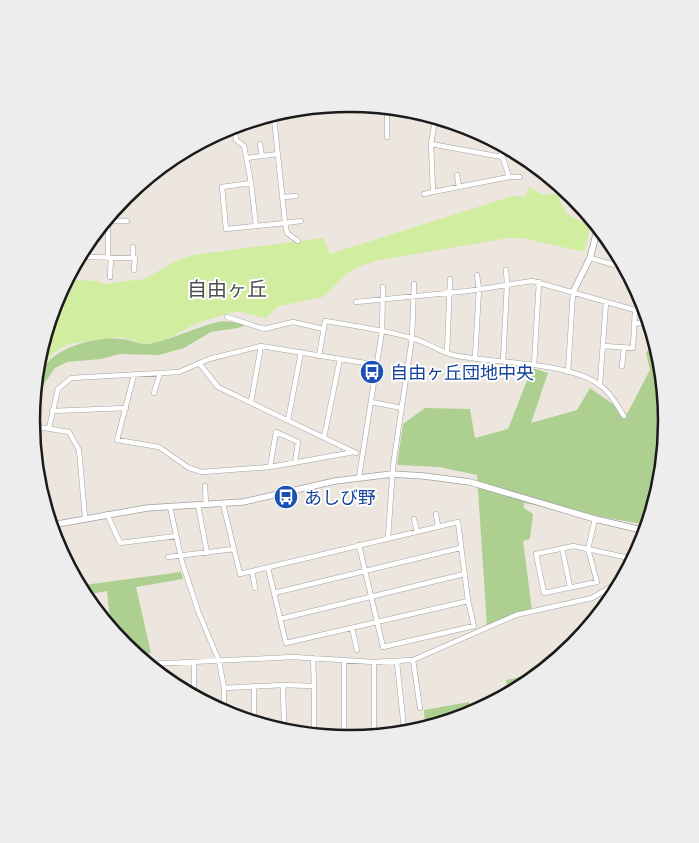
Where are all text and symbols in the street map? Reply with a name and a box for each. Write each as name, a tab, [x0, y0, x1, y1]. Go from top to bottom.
district label: 自由ヶ丘	[187, 275, 267, 302]
bus stop icon: 自由ヶ丘団地中央	[359, 359, 385, 385]
place label: 自由ヶ丘団地中央	[390, 361, 534, 384]
bus stop icon: あしび野	[273, 484, 299, 510]
place label: あしび野	[304, 486, 376, 509]

